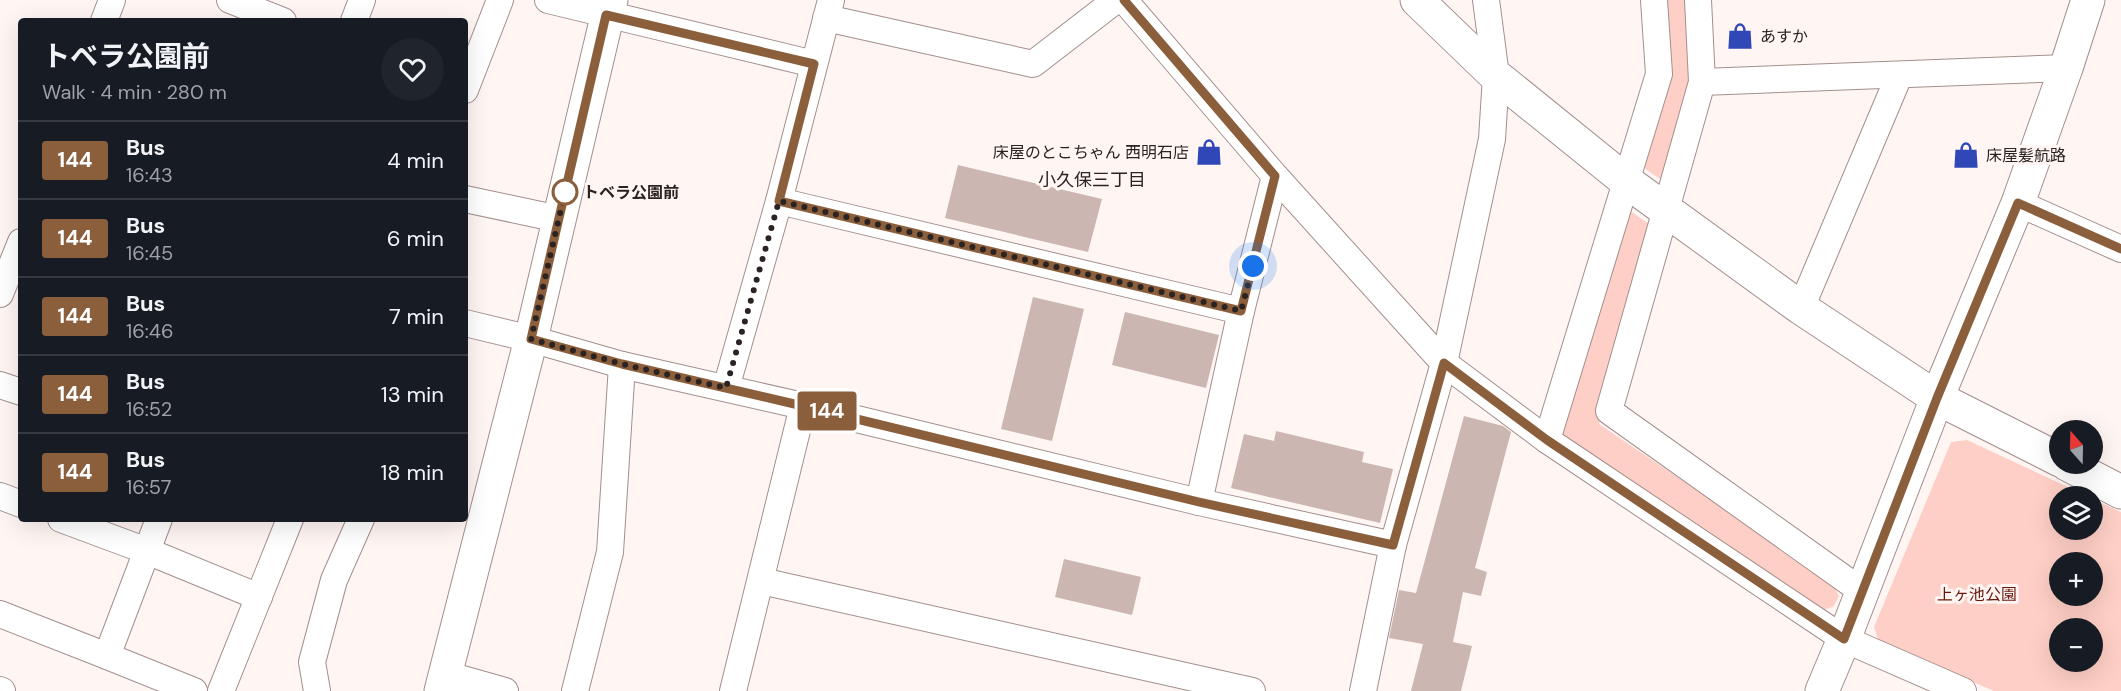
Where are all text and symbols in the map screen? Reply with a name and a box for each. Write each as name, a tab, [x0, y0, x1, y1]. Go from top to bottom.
shop icon: あすか	[1725, 21, 1755, 51]
place label: あすか	[1760, 26, 1808, 47]
text: トベラ公園前	[42, 38, 210, 75]
button: heart	[381, 38, 444, 101]
text: Walk · 4 min · 280 m	[42, 79, 227, 105]
text: Bus	[126, 133, 165, 162]
shop icon: 床屋のとこちゃん 西明石店	[1194, 137, 1224, 167]
shop icon: 床屋髪航路	[1951, 140, 1981, 170]
place label: 床屋のとこちゃん 西明石店	[993, 142, 1189, 163]
place label: 床屋髪航路	[1986, 145, 2066, 166]
text: 144	[58, 146, 92, 174]
text: 4 min	[387, 146, 444, 175]
text: 16:43	[126, 162, 173, 188]
district label: 小久保三丁目	[1038, 168, 1146, 192]
marker: トベラ公園前	[552, 179, 578, 205]
place label: トベラ公園前	[583, 182, 679, 203]
text: Bus	[126, 211, 165, 240]
text: 144	[58, 224, 92, 252]
text: 6 min	[387, 224, 444, 253]
text: 16:45	[126, 240, 173, 266]
your location	[1238, 251, 1268, 281]
text: Bus	[126, 289, 165, 318]
text: 144	[58, 302, 92, 330]
text: 7 min	[389, 302, 444, 331]
text: 16:46	[126, 318, 174, 344]
text: Bus	[126, 367, 165, 396]
text: 144	[58, 380, 92, 408]
text: 13 min	[381, 380, 444, 409]
line badge: 144	[792, 392, 862, 430]
text: 16:52	[126, 396, 172, 422]
text: 144	[810, 397, 844, 425]
north arrow	[2049, 420, 2103, 474]
map controls	[2049, 420, 2103, 672]
text: Bus	[126, 445, 165, 474]
text: 144	[58, 458, 92, 486]
text: 18 min	[380, 458, 444, 487]
text: 16:57	[126, 474, 171, 500]
button: layers	[2049, 486, 2103, 540]
button: +	[2049, 552, 2103, 606]
park label: 上ヶ池公園	[1937, 584, 2017, 605]
button: −	[2049, 618, 2103, 672]

